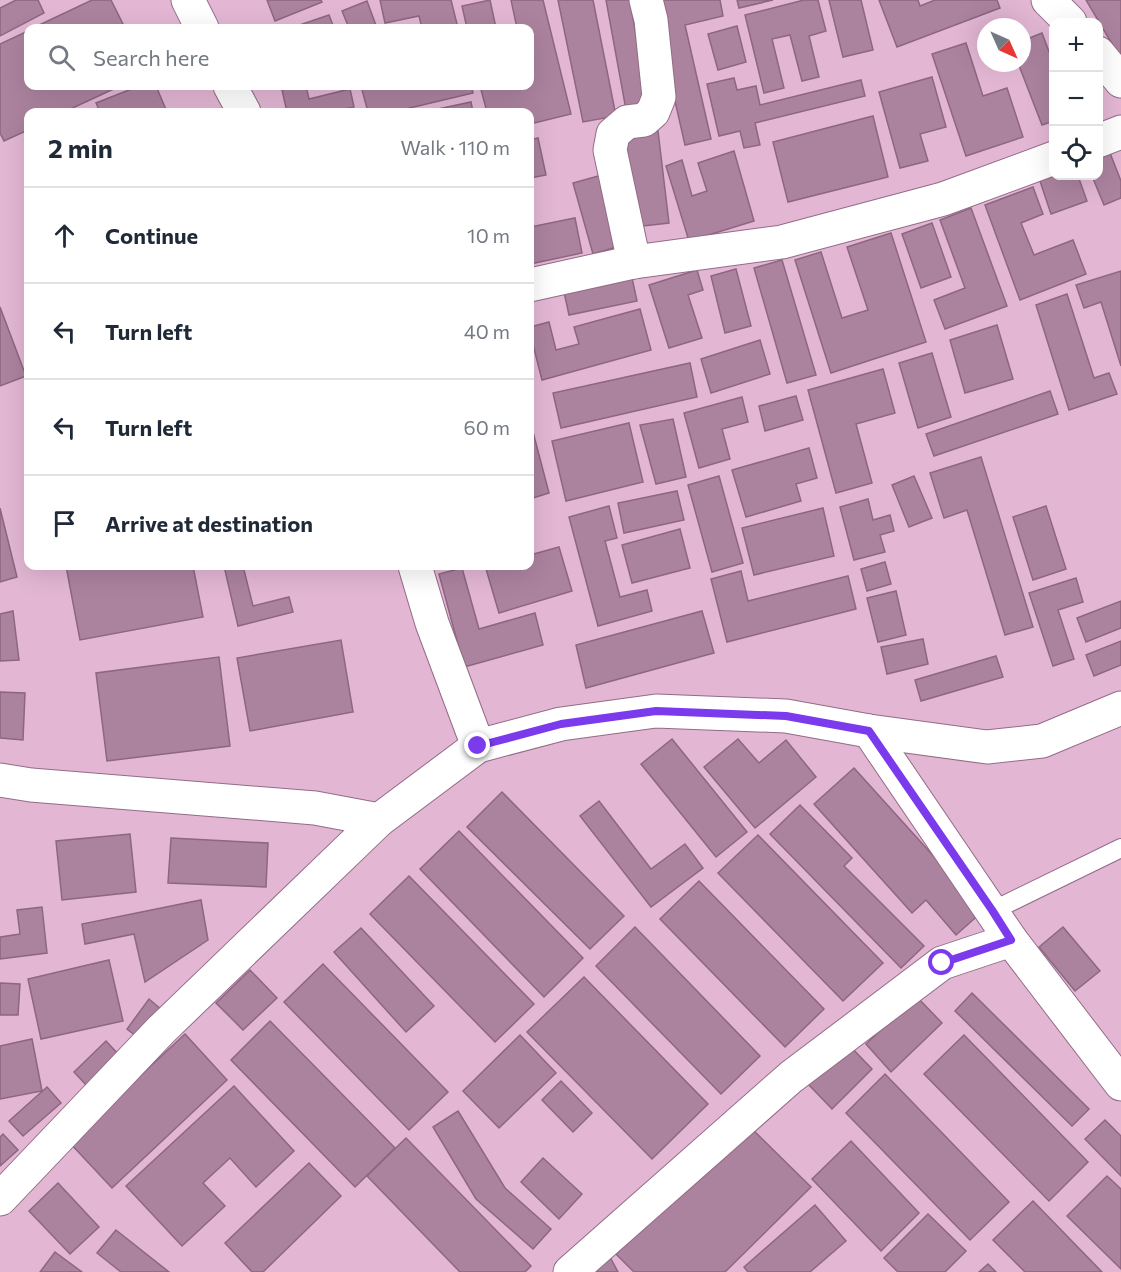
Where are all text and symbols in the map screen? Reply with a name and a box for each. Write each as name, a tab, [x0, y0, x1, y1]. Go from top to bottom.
north arrow	[977, 18, 1031, 72]
map controls	[1049, 18, 1103, 180]
button: +	[1049, 18, 1103, 72]
search box	[24, 24, 534, 90]
icon: search	[45, 41, 78, 74]
text: Search here	[93, 44, 209, 71]
button: −	[1049, 72, 1103, 126]
button: locate	[1049, 126, 1103, 180]
text: 2 min	[48, 132, 113, 163]
text: Walk · 110 m	[400, 135, 510, 159]
icon: ahead	[48, 219, 81, 252]
text: Continue	[105, 222, 198, 249]
text: 10 m	[467, 223, 510, 247]
icon: left	[48, 315, 81, 348]
text: Turn left	[105, 318, 192, 345]
text: 40 m	[464, 319, 510, 343]
icon: left	[48, 411, 81, 444]
text: Turn left	[105, 414, 192, 441]
text: 60 m	[464, 415, 510, 439]
icon: arrive	[48, 507, 81, 540]
text: Arrive at destination	[105, 510, 313, 537]
route end	[464, 732, 490, 758]
route start	[928, 949, 954, 975]

